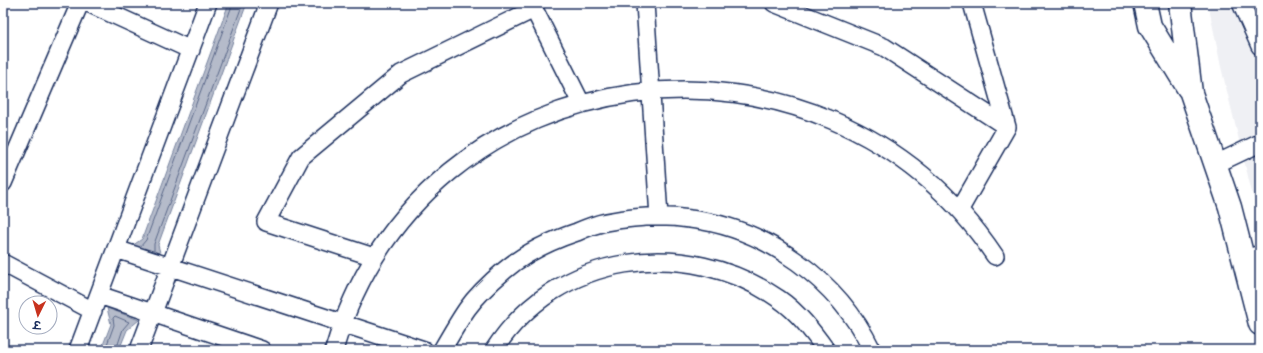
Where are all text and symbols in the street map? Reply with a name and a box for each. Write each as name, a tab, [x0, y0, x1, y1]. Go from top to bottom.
north arrow	[18, 295, 58, 335]
text: उ	[31, 317, 42, 334]

